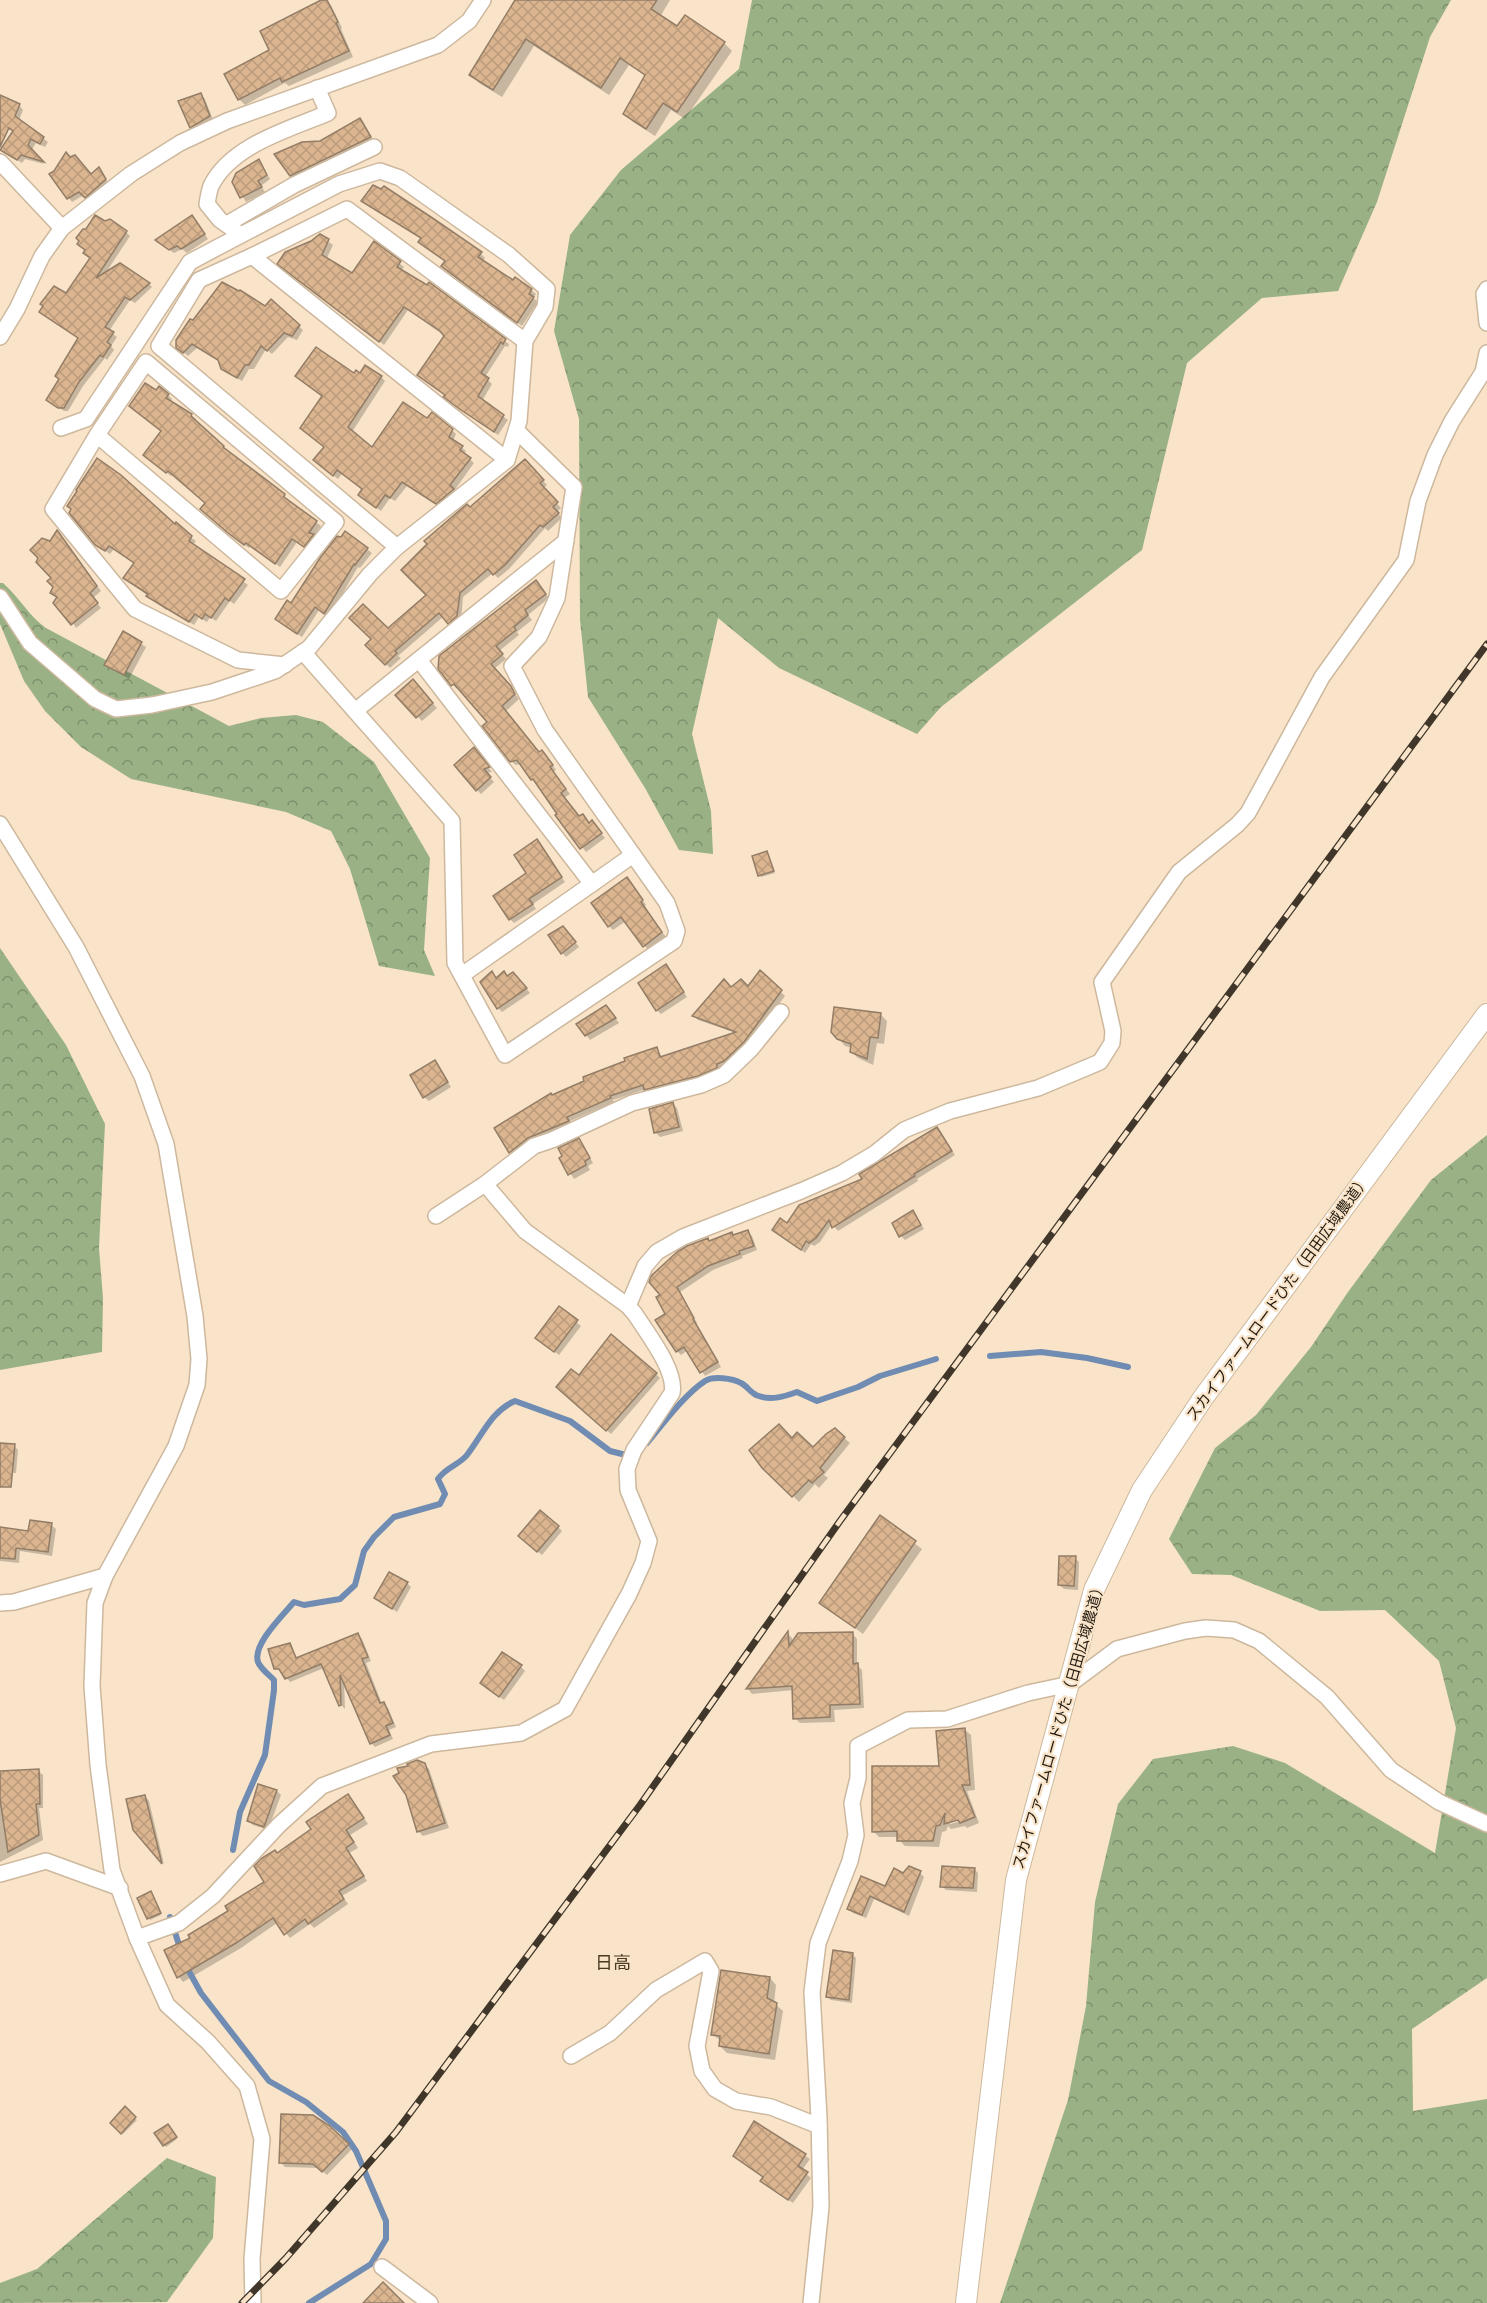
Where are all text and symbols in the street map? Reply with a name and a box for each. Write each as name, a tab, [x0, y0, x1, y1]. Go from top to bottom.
street label: スカイファームロードひた（日田広域農道）	[1181, 1170, 1373, 1424]
street label: スカイファームロードひた（日田広域農道）	[1007, 1578, 1109, 1871]
district label: 日高	[595, 1950, 631, 1974]

